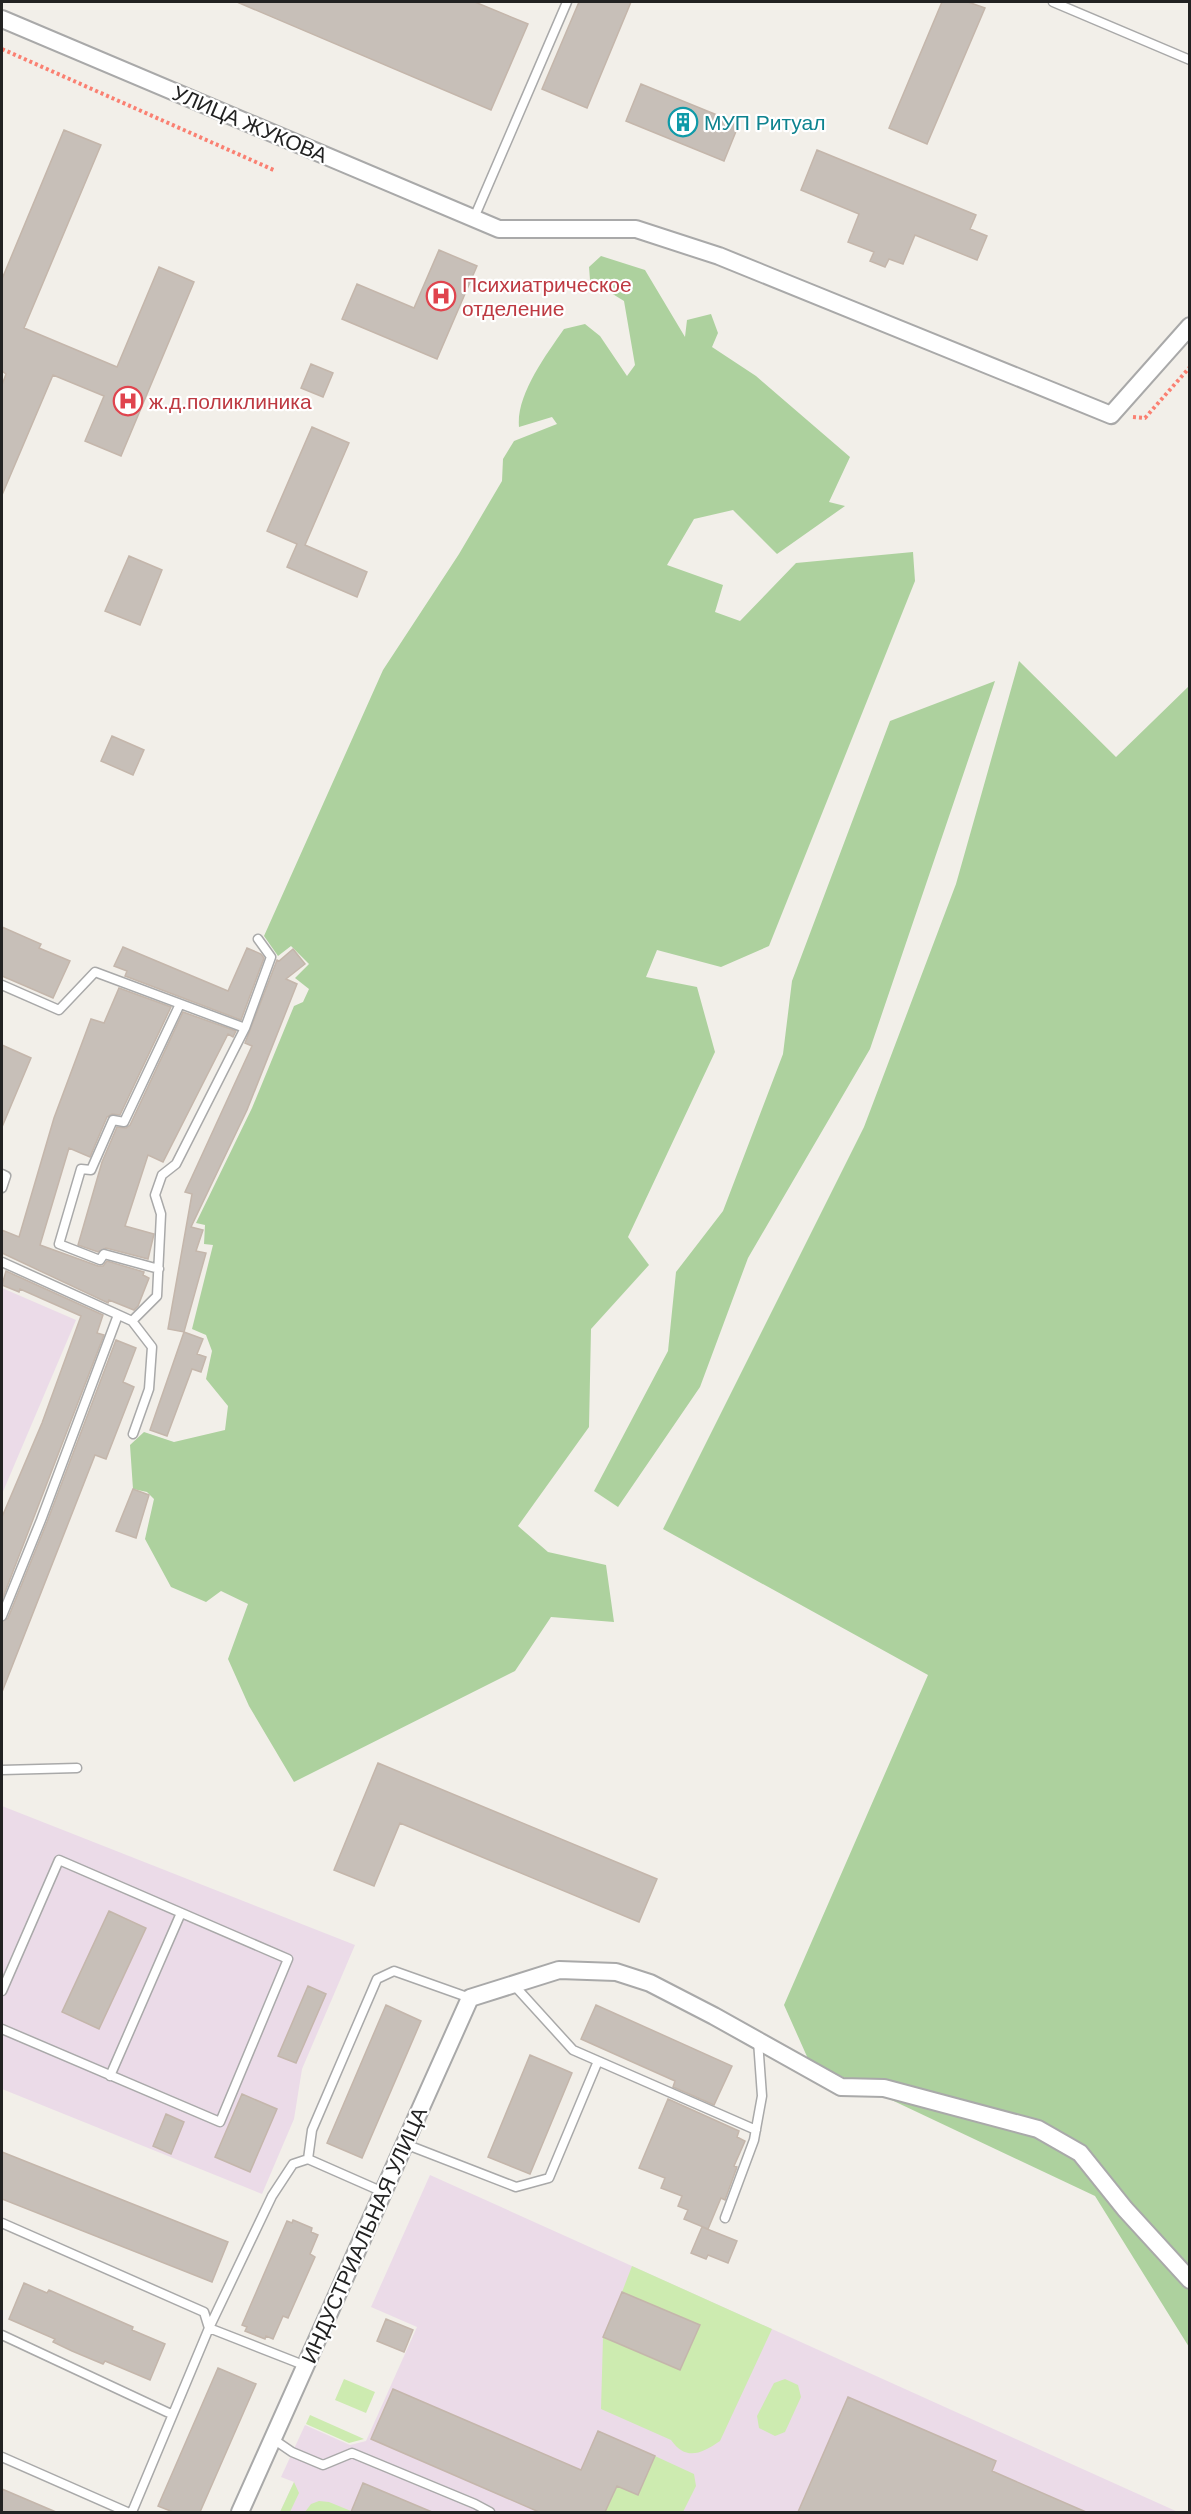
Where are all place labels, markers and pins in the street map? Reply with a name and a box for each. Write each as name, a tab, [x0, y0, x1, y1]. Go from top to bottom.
building icon: МУП Ритуал	[667, 106, 699, 138]
place label: МУП Ритуал	[704, 111, 826, 134]
place label: Психиатрическое отделение	[462, 273, 632, 320]
hospital icon: Психиатрическое отделение	[425, 280, 457, 312]
hospital icon: ж.д.поликлиника	[112, 385, 144, 417]
place label: ж.д.поликлиника	[149, 390, 312, 413]

